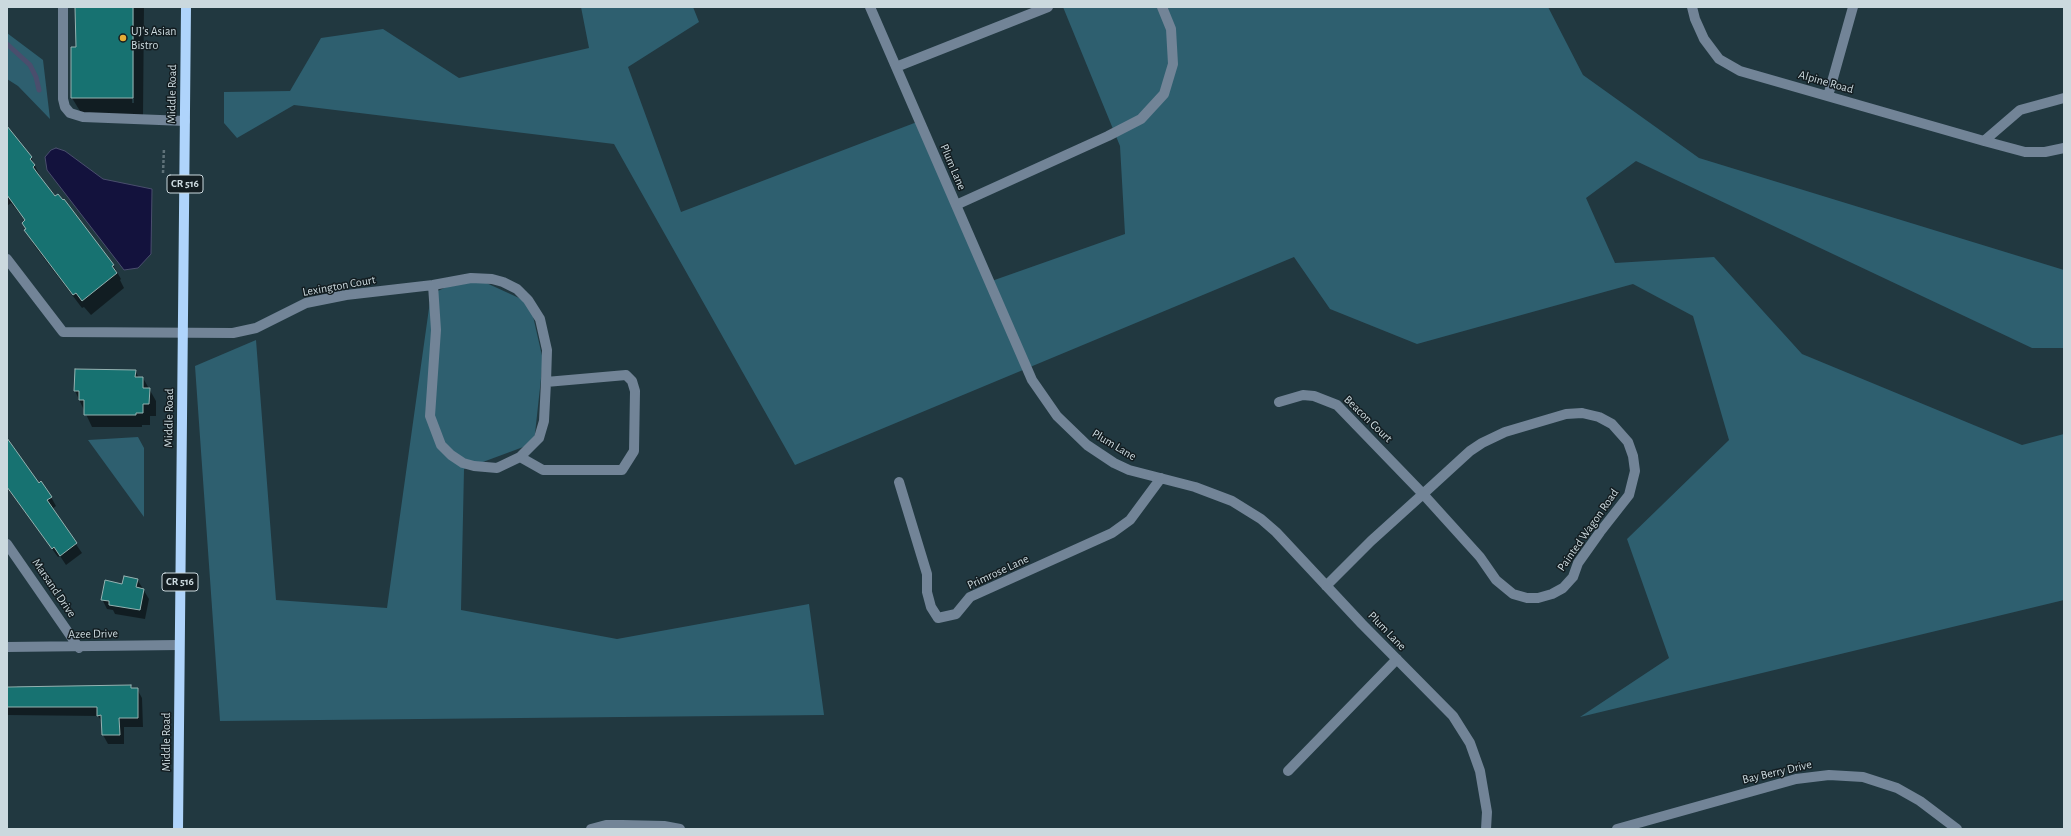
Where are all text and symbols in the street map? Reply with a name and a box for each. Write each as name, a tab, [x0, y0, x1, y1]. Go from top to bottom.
place label: UJ's Asian Bistro	[131, 24, 177, 52]
marker: UJ's Asian Bistro	[118, 33, 128, 43]
street label: Middle Road	[164, 64, 180, 124]
street label: Alpine Road	[1797, 67, 1855, 97]
street label: Plum Lane	[937, 142, 969, 192]
road number: CR 516	[167, 175, 203, 193]
street label: Lexington Court	[301, 273, 377, 299]
street label: Middle Road	[161, 388, 177, 448]
street label: Beacon Court	[1341, 392, 1395, 446]
street label: Plum Lane	[1089, 426, 1139, 464]
street label: Painted Wagon Road	[1554, 486, 1622, 574]
street label: Primrose Lane	[965, 551, 1031, 593]
street label: Marsand Drive	[29, 556, 79, 620]
road number: CR 516	[162, 573, 198, 591]
street label: Plum Lane	[1365, 608, 1409, 654]
street label: Azee Drive	[68, 626, 118, 642]
street label: Middle Road	[159, 712, 173, 772]
street label: Bay Berry Drive	[1741, 757, 1813, 787]

